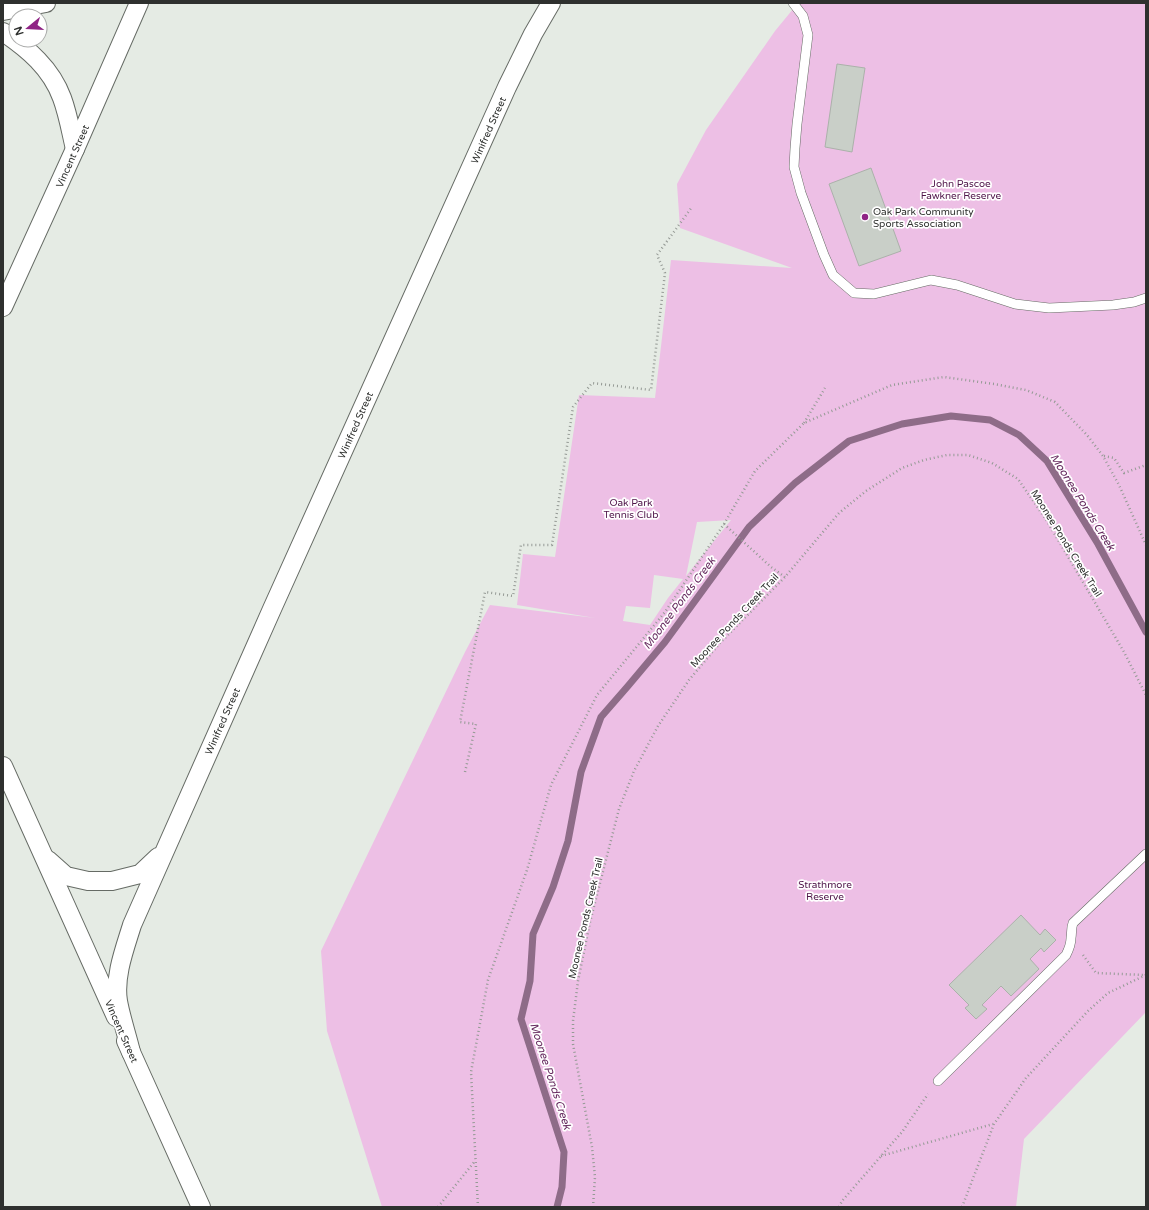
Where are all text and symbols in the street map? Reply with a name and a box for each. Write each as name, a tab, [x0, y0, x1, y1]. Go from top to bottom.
north arrow	[8, 8, 48, 48]
text: N	[11, 25, 27, 37]
street label: Winifred Street	[469, 95, 509, 166]
street label: Vincent Street	[54, 123, 92, 190]
park label: John Pascoe Fawkner Reserve	[921, 178, 1002, 202]
place label: Oak Park Community Sports Association	[873, 206, 974, 230]
marker: Oak Park Community Sports Association	[860, 212, 870, 222]
street label: Winifred Street	[336, 390, 376, 461]
water label: Moonee Ponds Creek	[1047, 451, 1118, 554]
street label: Moonee Ponds Creek Trail	[1028, 488, 1104, 599]
park label: Oak Park Tennis Club	[603, 497, 659, 521]
water label: Moonee Ponds Creek	[641, 554, 719, 652]
street label: Moonee Ponds Creek Trail	[688, 571, 781, 670]
street label: Winifred Street	[203, 686, 243, 757]
street label: Moonee Ponds Creek Trail	[566, 856, 606, 980]
park label: Strathmore Reserve	[798, 879, 852, 903]
street label: Vincent Street	[102, 998, 140, 1065]
water label: Moonee Ponds Creek	[527, 1021, 574, 1132]

